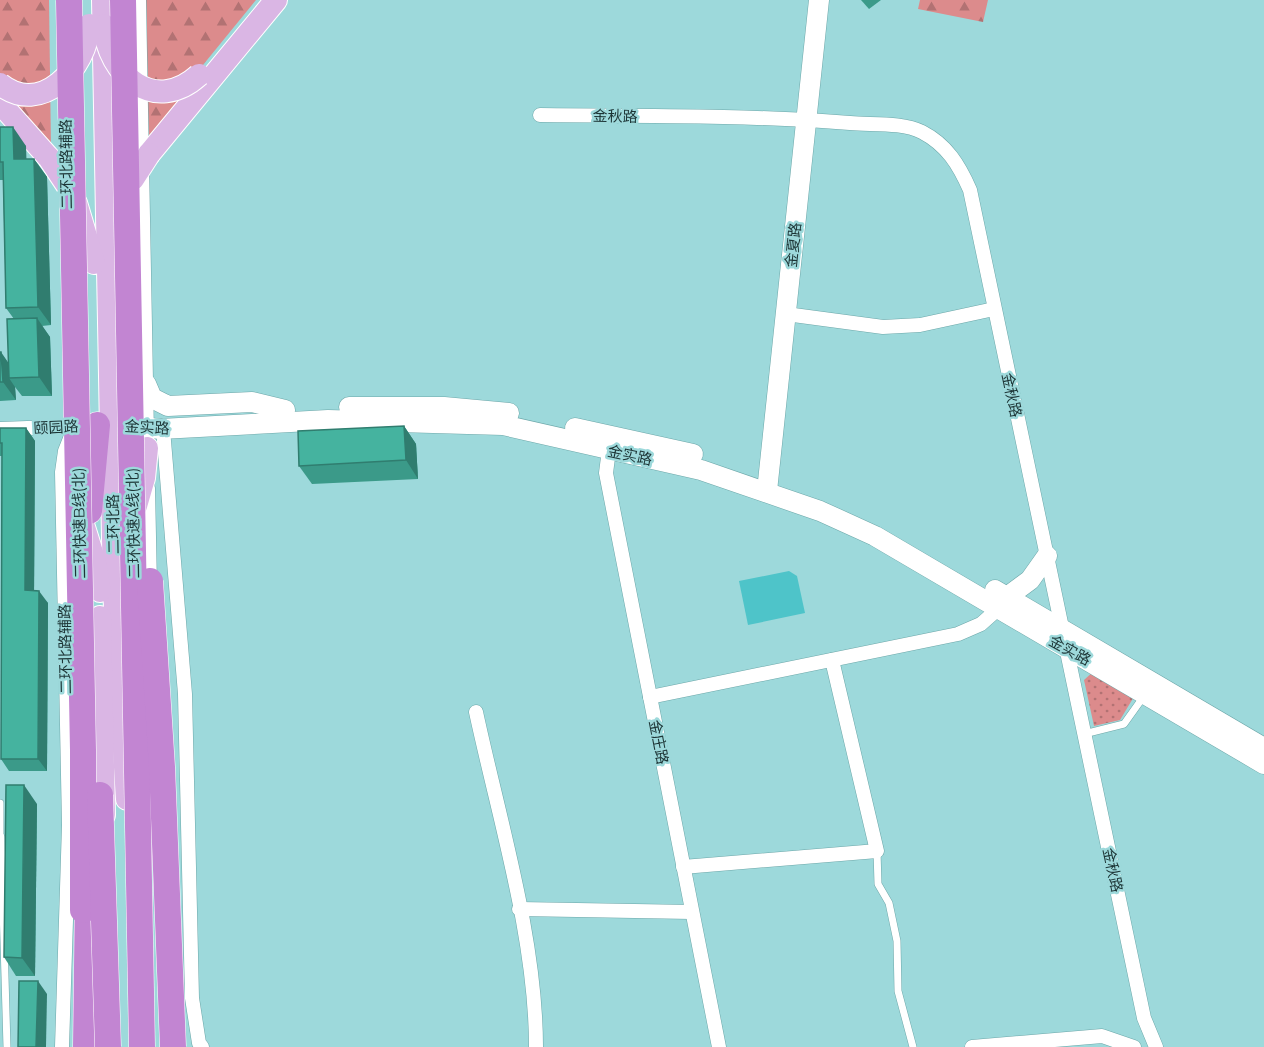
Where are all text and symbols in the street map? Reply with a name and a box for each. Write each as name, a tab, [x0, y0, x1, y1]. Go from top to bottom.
street label: 金秋路	[592, 106, 638, 126]
street label: 二环北路辅路	[56, 119, 76, 209]
street label: 金夏路	[781, 222, 805, 268]
street label: 金秋路	[998, 371, 1026, 419]
street label: 颐园路	[33, 416, 79, 438]
street label: 金实路	[124, 416, 170, 438]
street label: 金实路	[606, 441, 654, 469]
street label: 二环快速B线(北)	[69, 467, 89, 579]
street label: 二环快速A线(北)	[123, 468, 143, 578]
street label: 二环北路	[103, 494, 123, 554]
street label: 二环北路辅路	[55, 604, 75, 694]
street label: 金实路	[1046, 631, 1094, 669]
street label: 金庄路	[645, 718, 673, 766]
street label: 金秋路	[1099, 846, 1127, 894]

